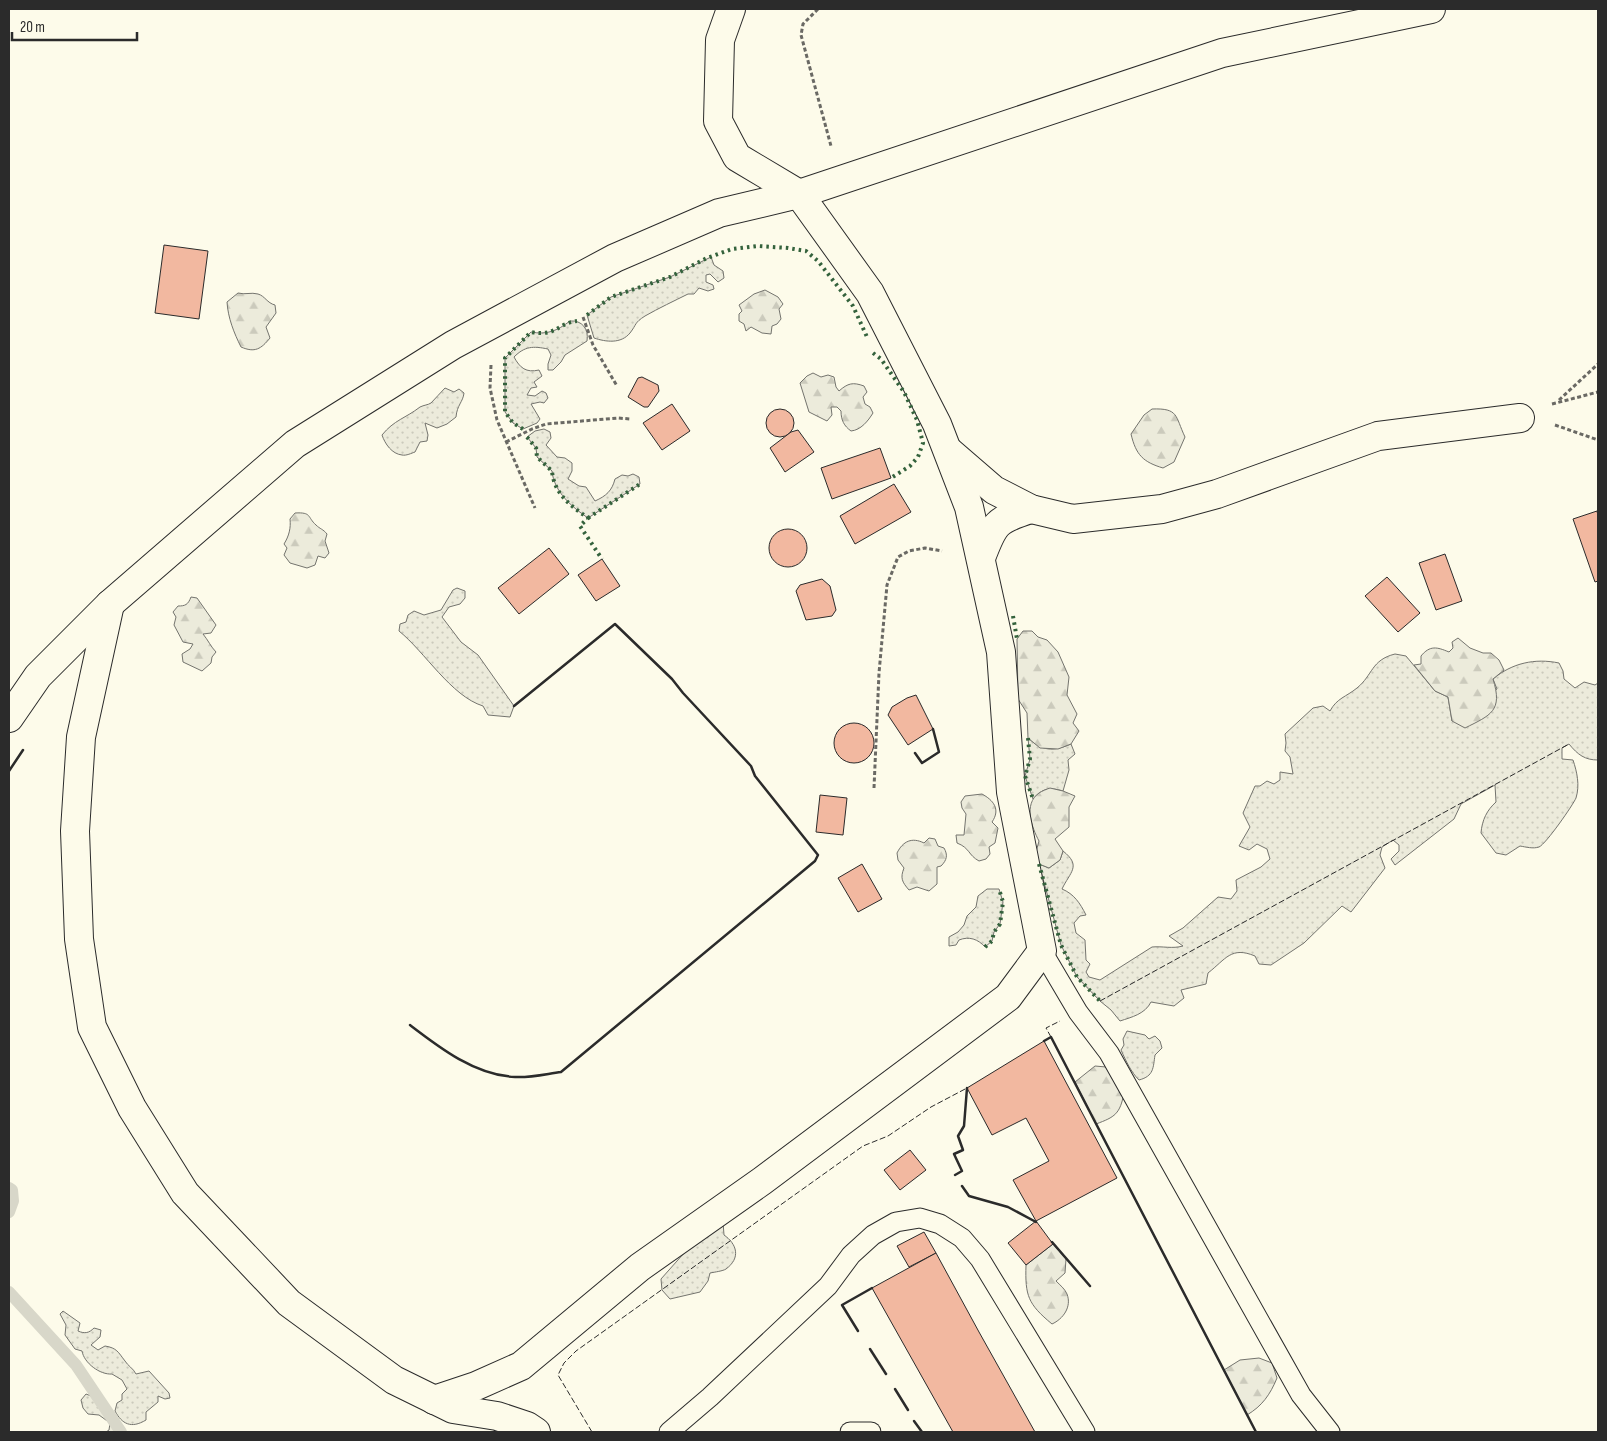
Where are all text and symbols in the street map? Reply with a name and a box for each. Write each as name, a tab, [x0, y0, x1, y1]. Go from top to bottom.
scale bar	[12, 10, 138, 42]
text: 20 m	[20, 18, 45, 37]

